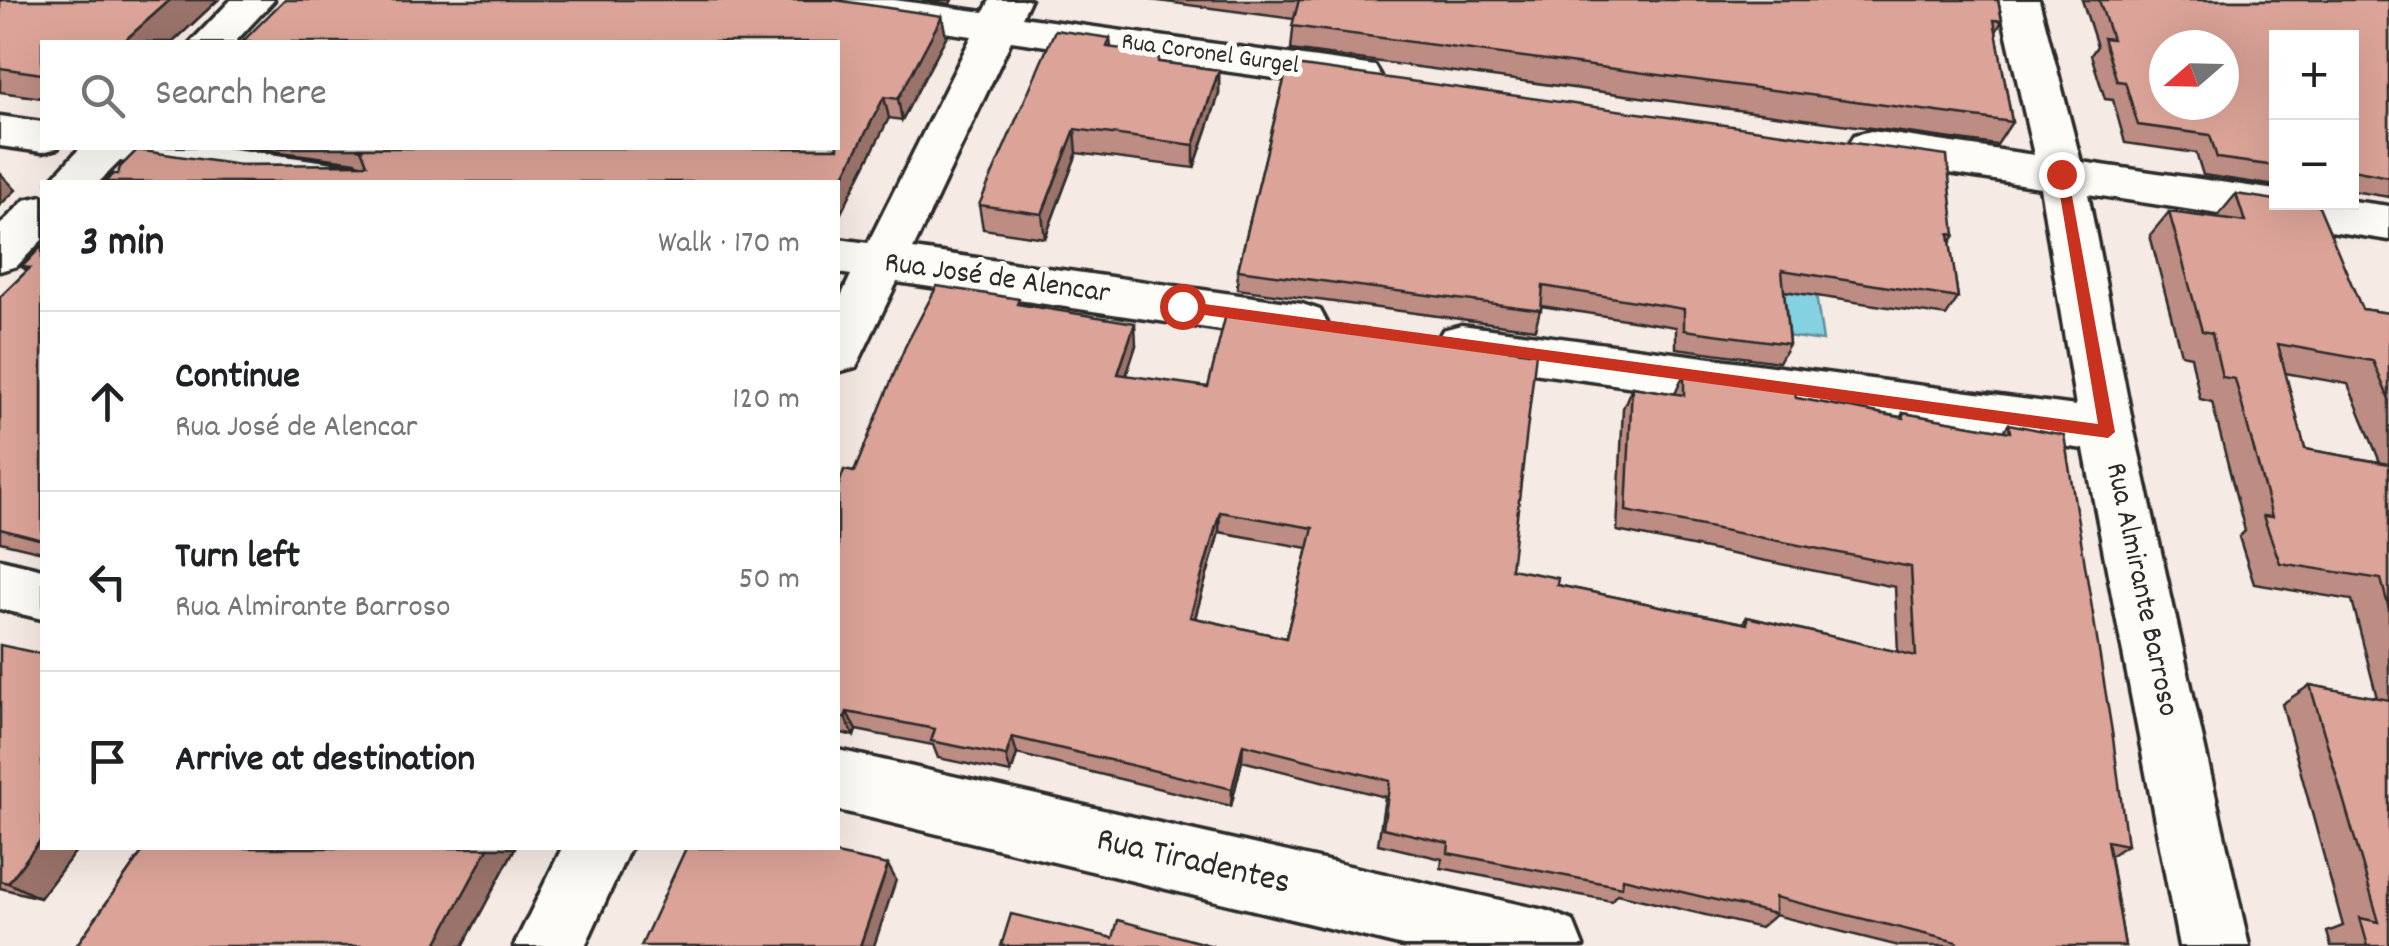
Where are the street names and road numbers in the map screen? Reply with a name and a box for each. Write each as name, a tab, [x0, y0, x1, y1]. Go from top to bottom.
street label: Rua Coronel Gurgel	[1119, 25, 1301, 85]
street label: Rua José de Alencar	[882, 243, 1112, 317]
street label: Rua Almirante Barroso	[2092, 459, 2188, 721]
street label: Rua Tiradentes	[1091, 816, 1295, 910]

